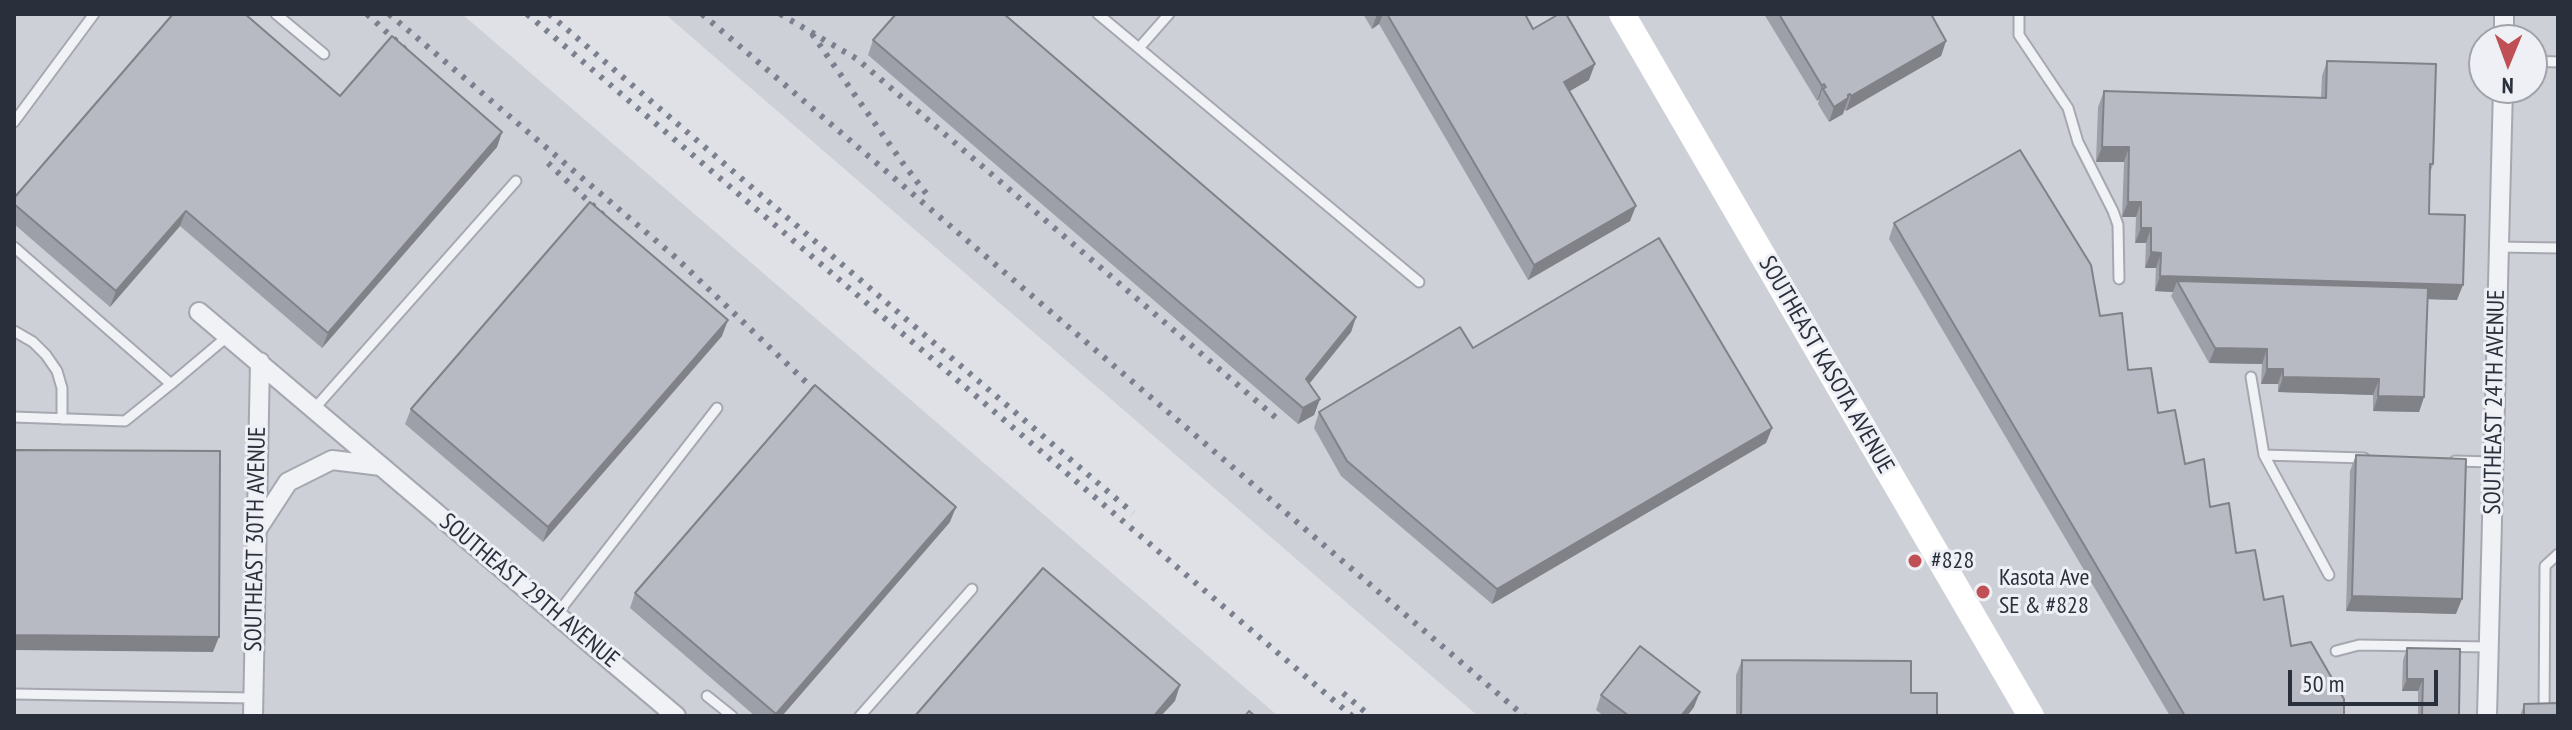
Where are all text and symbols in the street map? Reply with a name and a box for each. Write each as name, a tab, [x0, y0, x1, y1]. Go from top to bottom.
north arrow	[2468, 24, 2548, 104]
text: N	[2501, 72, 2514, 100]
street label: SOUTHEAST KASOTA AVENUE	[1752, 251, 1900, 479]
street label: SOUTHEAST 24TH AVENUE	[2479, 289, 2511, 515]
street label: SOUTHEAST 30TH AVENUE	[240, 426, 272, 652]
street label: SOUTHEAST 29TH AVENUE	[434, 508, 624, 674]
place label: #828	[1931, 547, 1974, 575]
marker: #828	[1906, 552, 1924, 570]
place label: Kasota Ave SE & #828	[1999, 564, 2090, 620]
marker: Kasota Ave SE & #828	[1974, 583, 1992, 601]
scale bar	[2292, 654, 2442, 704]
text: 50 m	[2302, 668, 2344, 699]

